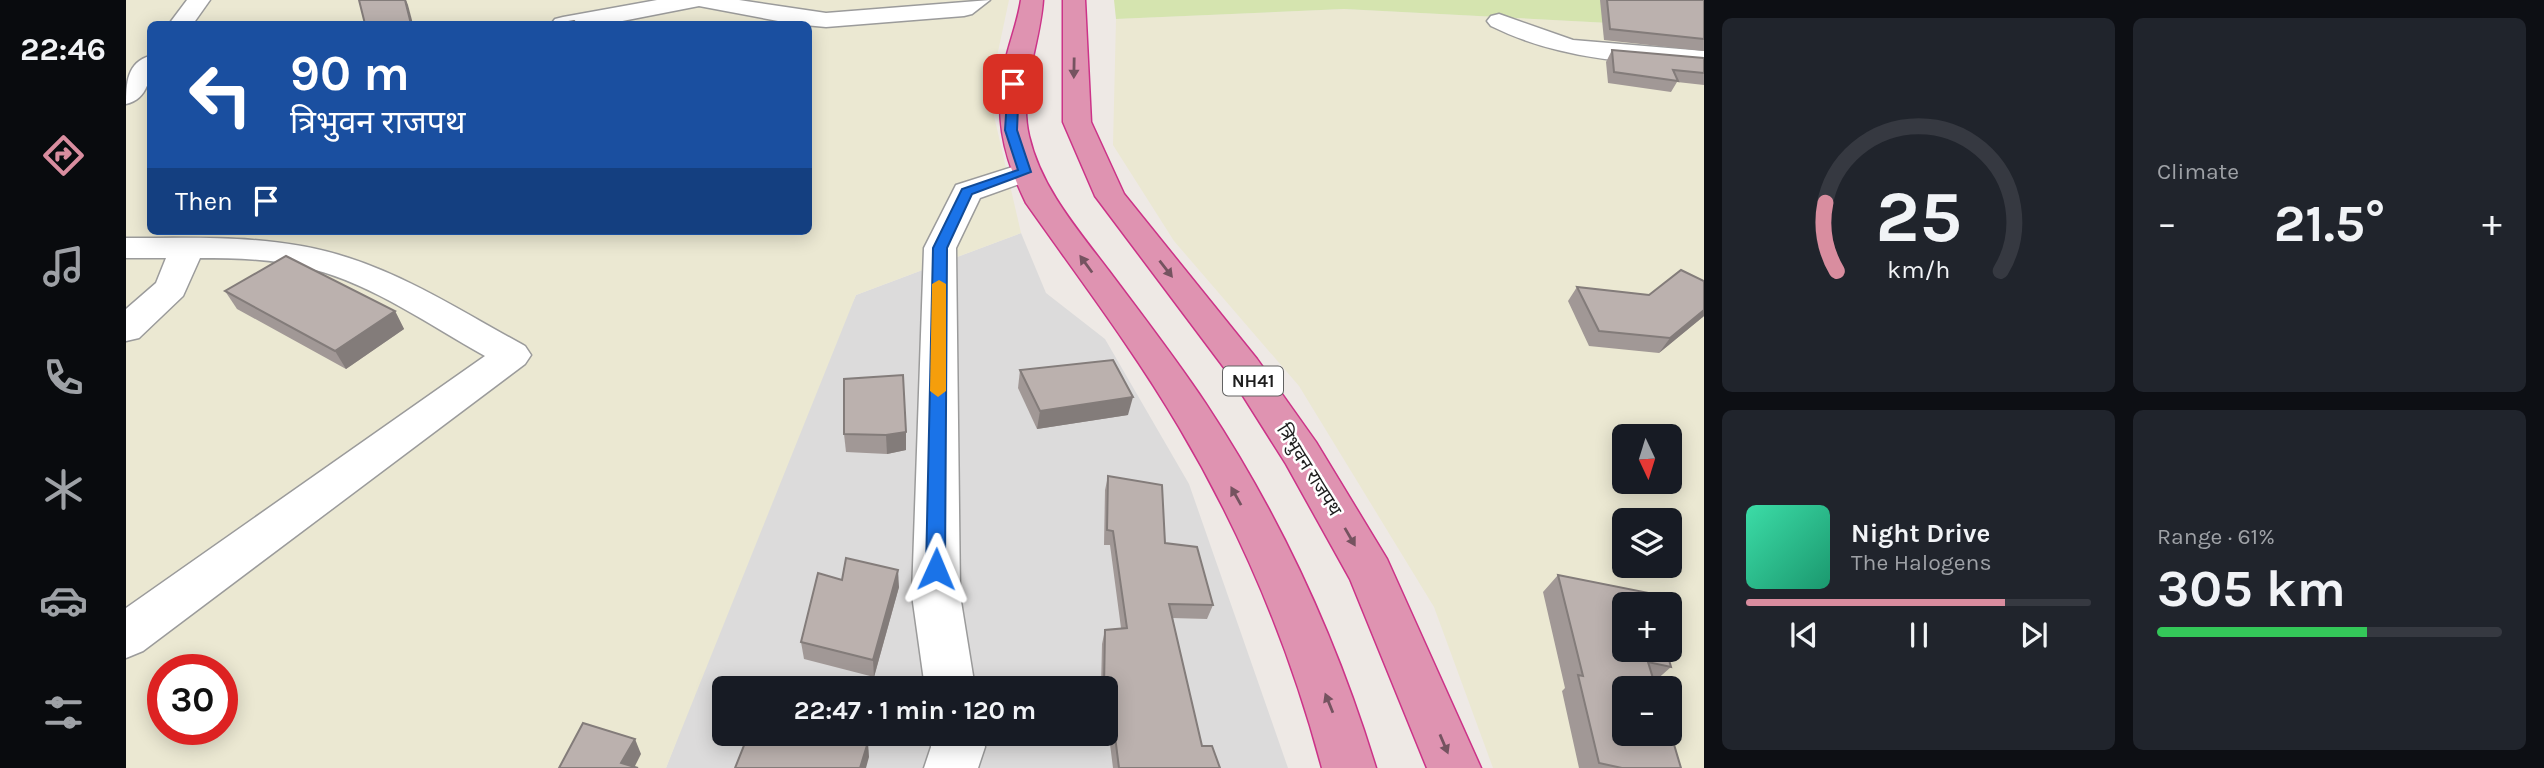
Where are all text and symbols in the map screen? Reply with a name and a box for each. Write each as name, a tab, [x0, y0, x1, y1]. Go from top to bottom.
text: 22:46	[20, 31, 106, 68]
text: 90 m	[290, 45, 410, 102]
icon: left	[175, 49, 266, 140]
pin	[983, 54, 1043, 114]
one-way arrow	[1068, 57, 1080, 79]
icon: arrive	[994, 65, 1032, 103]
text: त्रिभुवन राजपथ	[290, 104, 465, 141]
icon: directions	[39, 131, 88, 180]
text: Climate	[2157, 158, 2239, 185]
text: 25	[1875, 174, 1962, 259]
icon: arrive	[247, 182, 285, 220]
text: Then	[175, 186, 233, 217]
text: 21.5°	[2274, 193, 2385, 254]
text: −	[2157, 201, 2177, 246]
text: +	[2482, 201, 2502, 246]
icon: music	[39, 242, 88, 291]
one-way arrow	[1079, 255, 1093, 273]
text: km/h	[1887, 255, 1950, 284]
one-way arrow	[1159, 260, 1174, 278]
icon: phone	[39, 353, 88, 402]
road number: NH41	[1223, 366, 1283, 396]
street label: त्रिभुवन राजपथ	[1271, 420, 1346, 521]
north arrow	[1612, 424, 1682, 494]
map controls	[1612, 424, 1682, 746]
icon: climate	[39, 465, 88, 514]
one-way arrow	[1230, 486, 1242, 505]
button: layers	[1612, 508, 1682, 578]
text: Night Drive	[1851, 518, 1990, 549]
text: Range · 61%	[2157, 523, 2275, 550]
one-way arrow	[1344, 528, 1356, 547]
position arrow	[899, 532, 973, 606]
text: The Halogens	[1851, 549, 1991, 576]
text: 305 km	[2157, 558, 2346, 619]
icon: car	[39, 576, 88, 625]
button: +	[1612, 592, 1682, 662]
icon: previous	[1785, 616, 1823, 654]
icon: pause	[1900, 616, 1938, 654]
icon: next	[2015, 616, 2053, 654]
speed limit sign: 30	[147, 654, 238, 745]
button: −	[1612, 676, 1682, 746]
icon: filters	[39, 688, 88, 737]
one-way arrow	[1323, 692, 1334, 713]
text: 22:47 · 1 min · 120 m	[794, 695, 1036, 726]
one-way arrow	[1438, 734, 1449, 755]

